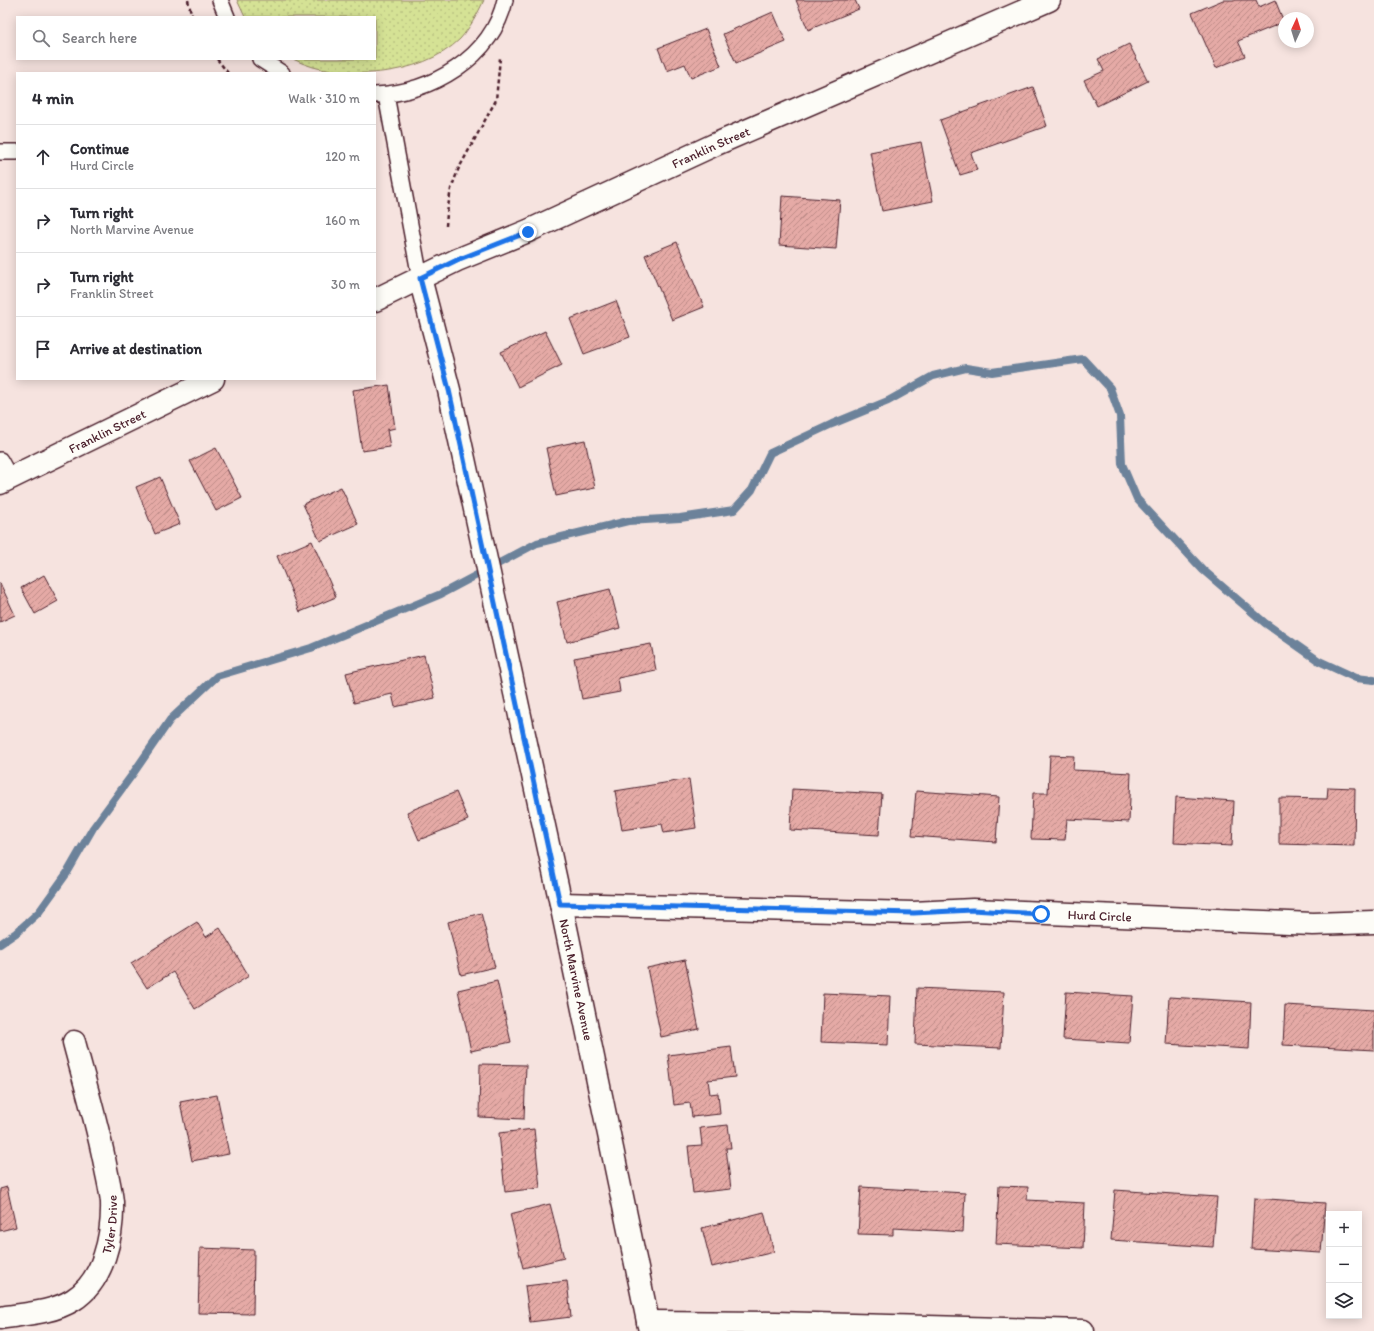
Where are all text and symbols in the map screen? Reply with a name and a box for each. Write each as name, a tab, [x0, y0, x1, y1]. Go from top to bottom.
north arrow	[1278, 12, 1314, 48]
search box	[16, 16, 376, 60]
icon: search	[30, 27, 52, 49]
text: Search here	[62, 29, 137, 47]
text: 4 min	[32, 88, 74, 108]
text: Walk · 310 m	[288, 91, 360, 106]
street label: Franklin Street	[670, 123, 752, 171]
text: Continue	[70, 140, 129, 158]
icon: ahead	[32, 146, 54, 168]
text: 120 m	[325, 149, 360, 164]
text: Hurd Circle	[70, 158, 134, 173]
text: Turn right	[70, 204, 134, 222]
icon: right	[32, 210, 54, 232]
text: 160 m	[325, 213, 360, 228]
text: North Marvine Avenue	[70, 222, 194, 237]
route end	[519, 223, 537, 241]
text: Turn right	[70, 268, 134, 286]
icon: right	[32, 274, 54, 296]
text: 30 m	[331, 277, 360, 292]
text: Franklin Street	[70, 286, 154, 301]
icon: arrive	[32, 338, 54, 360]
text: Arrive at destination	[70, 340, 202, 358]
street label: Franklin Street	[66, 406, 148, 456]
route start	[1032, 905, 1050, 923]
street label: Hurd Circle	[1067, 907, 1132, 925]
street label: North Marvine Avenue	[556, 917, 596, 1042]
street label: Tyler Drive	[99, 1194, 120, 1256]
map controls	[1326, 1211, 1362, 1319]
button: +	[1326, 1211, 1362, 1247]
button: −	[1326, 1247, 1362, 1283]
button: layers	[1326, 1283, 1362, 1319]

